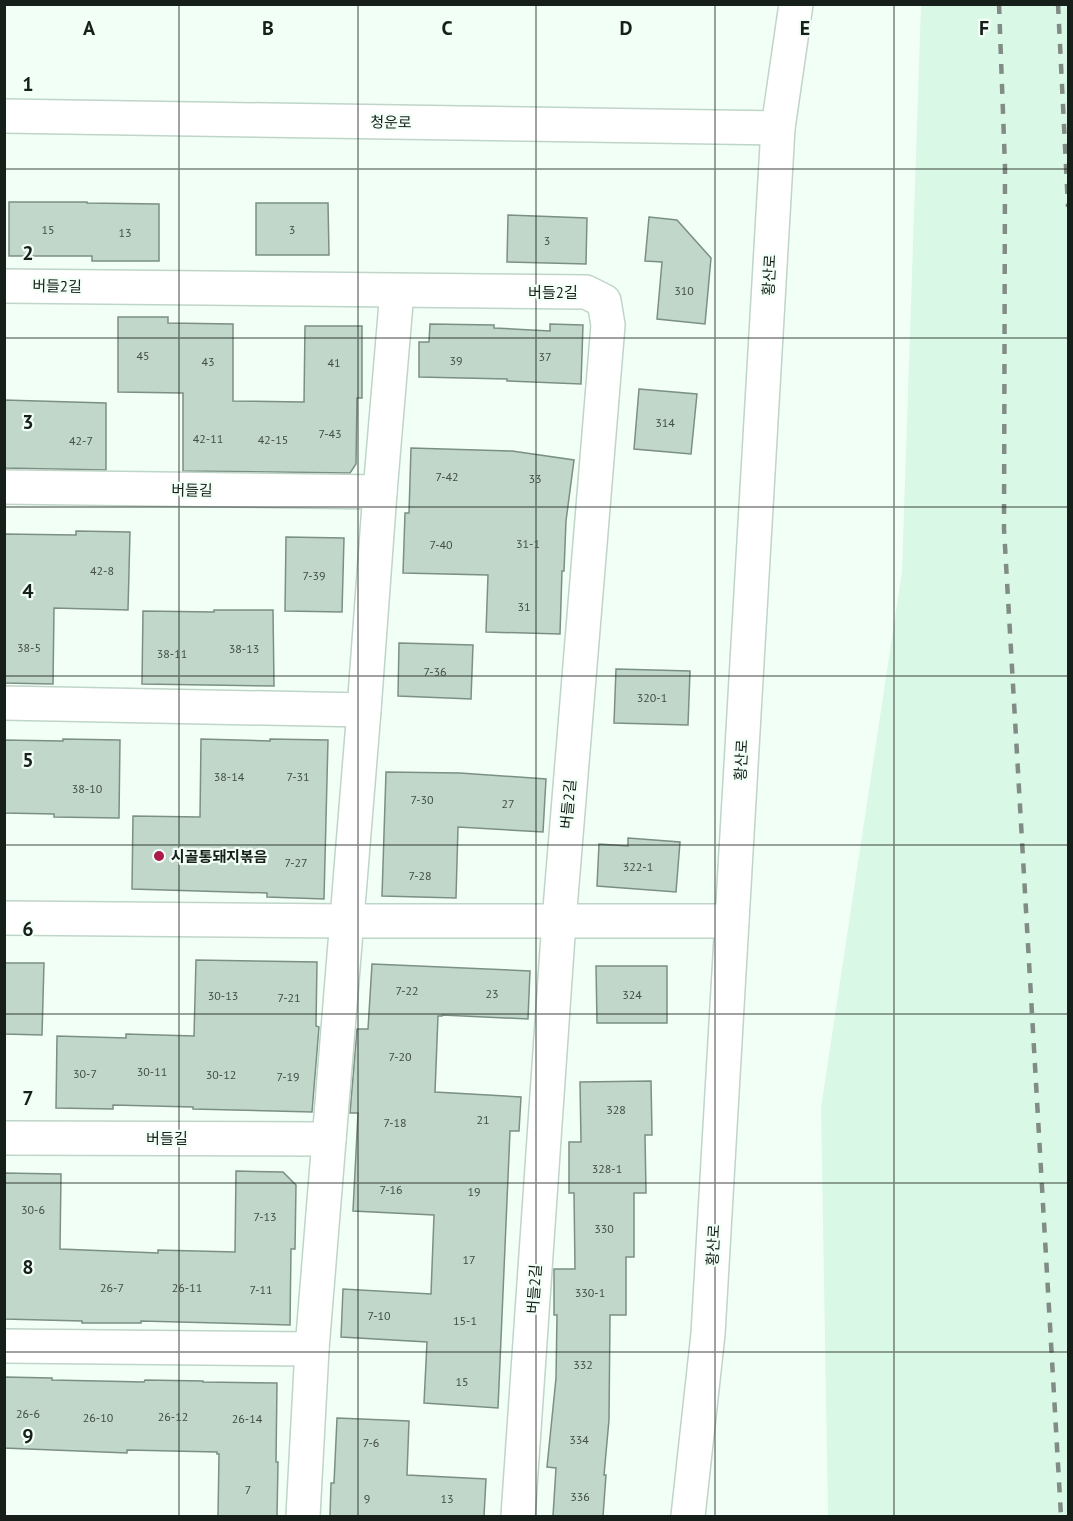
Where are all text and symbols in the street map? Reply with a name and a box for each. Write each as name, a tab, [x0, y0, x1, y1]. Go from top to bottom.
text: A	[83, 15, 96, 41]
text: B	[262, 15, 274, 41]
text: C	[441, 15, 453, 41]
text: D	[620, 15, 633, 41]
text: E	[800, 15, 810, 41]
text: F	[979, 15, 989, 41]
text: 1	[22, 71, 34, 97]
street label: 청운로	[370, 112, 412, 132]
house number: 15	[41, 222, 55, 237]
house number: 3	[289, 222, 295, 237]
house number: 13	[118, 225, 132, 240]
house number: 3	[544, 233, 550, 248]
text: 2	[22, 240, 34, 266]
street label: 황산로	[758, 254, 780, 296]
street label: 버들2길	[32, 276, 82, 296]
street label: 버들2길	[528, 283, 578, 302]
house number: 310	[674, 283, 694, 298]
house number: 45	[136, 348, 150, 363]
house number: 37	[538, 349, 552, 364]
house number: 39	[449, 353, 463, 368]
house number: 43	[201, 354, 215, 369]
house number: 41	[327, 355, 341, 370]
text: 3	[22, 409, 34, 435]
house number: 314	[655, 415, 675, 430]
house number: 7-43	[318, 426, 342, 441]
house number: 42-11	[193, 431, 223, 446]
house number: 42-15	[258, 432, 288, 447]
house number: 42-7	[69, 433, 93, 448]
house number: 7-42	[435, 469, 459, 484]
house number: 33	[528, 471, 542, 486]
street label: 버들길	[171, 480, 213, 500]
house number: 31-1	[516, 536, 540, 551]
house number: 7-40	[429, 537, 453, 552]
house number: 42-8	[90, 563, 114, 578]
house number: 7-39	[302, 568, 326, 583]
text: 4	[22, 578, 34, 604]
house number: 31	[517, 599, 531, 614]
house number: 38-5	[17, 640, 41, 655]
house number: 38-13	[229, 641, 259, 656]
house number: 38-11	[157, 646, 187, 661]
house number: 7-36	[423, 664, 447, 679]
house number: 320-1	[637, 690, 667, 705]
street label: 황산로	[730, 739, 752, 781]
text: 5	[22, 747, 34, 773]
house number: 38-14	[214, 769, 245, 784]
house number: 7-31	[286, 769, 310, 784]
street label: 버들2길	[556, 778, 580, 830]
house number: 38-10	[72, 781, 103, 796]
house number: 7-30	[410, 792, 434, 807]
house number: 27	[501, 796, 515, 811]
place label: 시골통돼지볶음	[171, 847, 268, 866]
marker: 시골통돼지볶음	[152, 849, 166, 863]
house number: 7-27	[284, 855, 308, 870]
house number: 322-1	[623, 859, 653, 874]
house number: 7-28	[408, 868, 432, 883]
text: 6	[22, 916, 34, 942]
house number: 7-22	[395, 983, 419, 998]
house number: 23	[485, 986, 499, 1001]
house number: 324	[622, 987, 642, 1002]
house number: 30-13	[208, 988, 238, 1003]
house number: 7-21	[277, 990, 301, 1005]
house number: 7-20	[388, 1049, 412, 1064]
house number: 30-11	[137, 1064, 167, 1079]
house number: 30-7	[73, 1066, 97, 1081]
house number: 30-12	[206, 1067, 236, 1082]
house number: 7-19	[276, 1069, 300, 1084]
text: 7	[22, 1085, 34, 1111]
house number: 328	[606, 1102, 626, 1117]
house number: 21	[476, 1112, 490, 1127]
house number: 7-18	[383, 1115, 407, 1130]
street label: 버들길	[146, 1129, 188, 1148]
house number: 328-1	[592, 1161, 622, 1176]
house number: 7-16	[379, 1182, 403, 1197]
house number: 19	[467, 1184, 481, 1199]
house number: 30-6	[21, 1202, 45, 1217]
house number: 7-13	[253, 1209, 277, 1224]
house number: 330	[594, 1221, 614, 1236]
street label: 황산로	[702, 1224, 724, 1266]
house number: 17	[462, 1252, 476, 1267]
text: 8	[22, 1254, 34, 1280]
street label: 버들2길	[523, 1264, 545, 1314]
house number: 26-7	[100, 1280, 124, 1295]
house number: 26-11	[172, 1280, 202, 1295]
house number: 7-11	[249, 1282, 273, 1297]
house number: 330-1	[575, 1285, 605, 1300]
house number: 7-10	[367, 1308, 391, 1323]
house number: 15-1	[453, 1313, 477, 1328]
house number: 332	[573, 1357, 593, 1372]
house number: 15	[455, 1374, 469, 1389]
house number: 26-6	[16, 1406, 40, 1421]
house number: 26-12	[158, 1409, 188, 1424]
house number: 26-10	[83, 1410, 114, 1425]
house number: 26-14	[232, 1411, 263, 1426]
text: 9	[22, 1423, 34, 1449]
house number: 334	[569, 1432, 589, 1447]
house number: 7-6	[363, 1435, 379, 1450]
house number: 7	[245, 1482, 251, 1497]
house number: 336	[570, 1489, 590, 1504]
house number: 9	[364, 1491, 370, 1506]
house number: 13	[440, 1491, 454, 1506]

